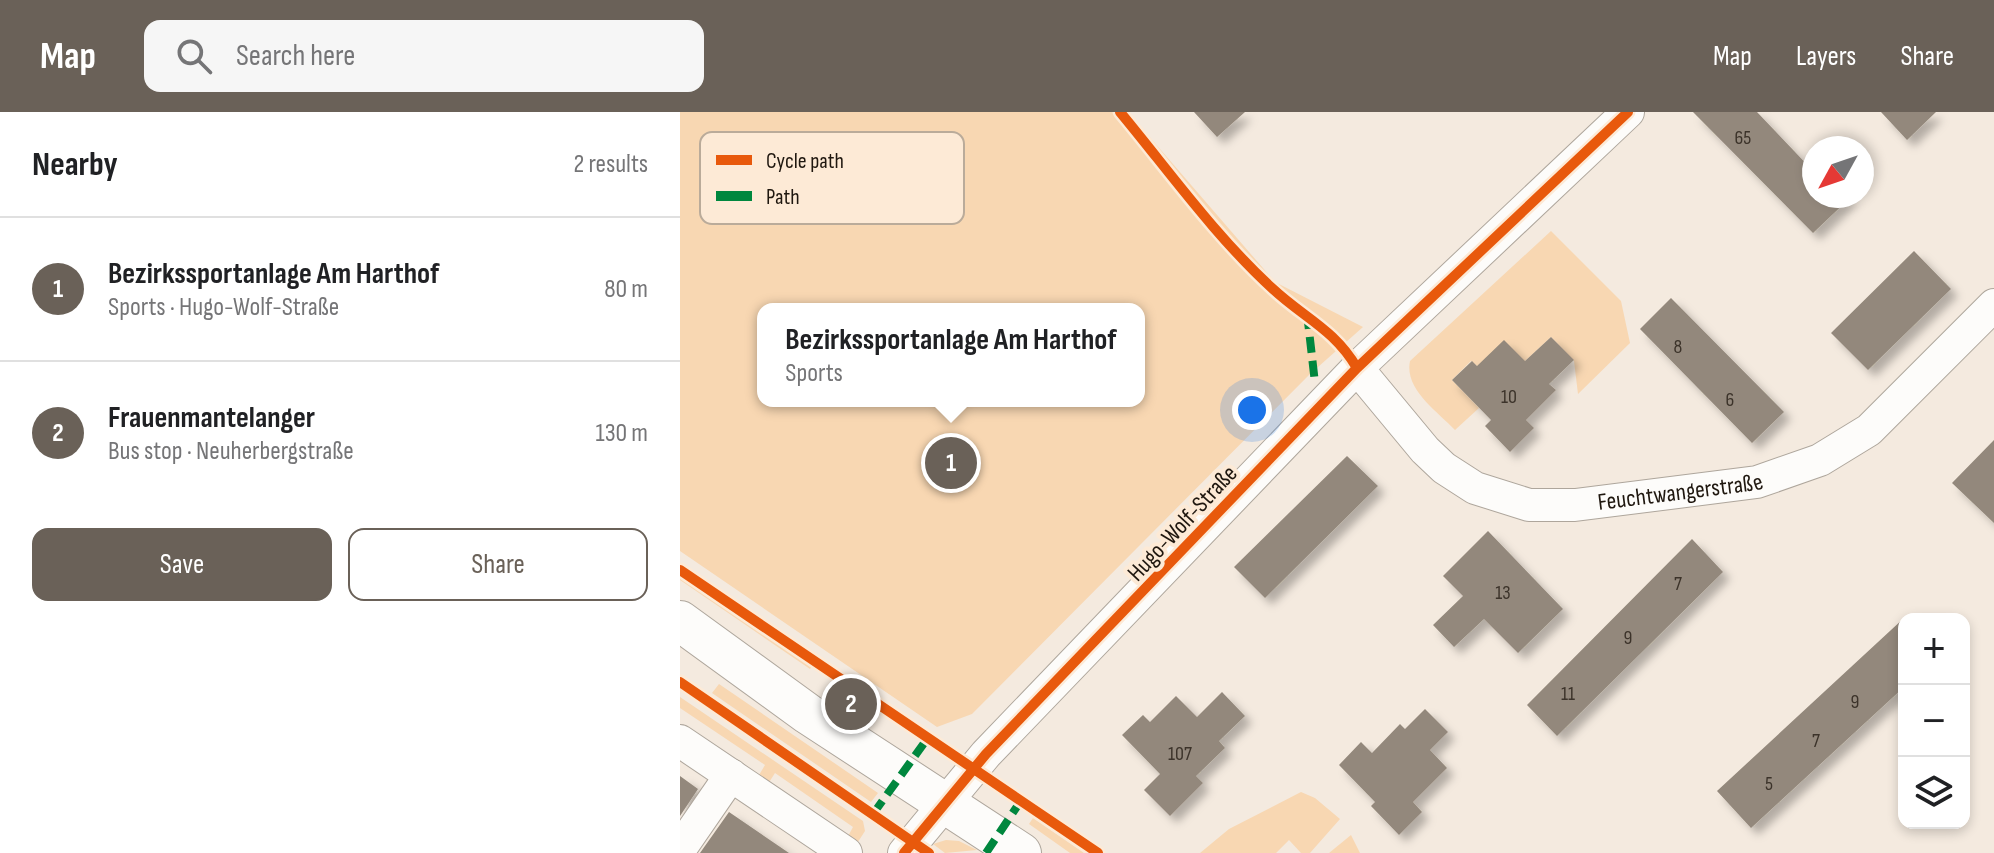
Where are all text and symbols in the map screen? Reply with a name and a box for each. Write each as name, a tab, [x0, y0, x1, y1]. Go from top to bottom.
search box	[144, 20, 704, 92]
text: Map	[40, 34, 96, 79]
icon: search	[172, 34, 216, 78]
text: Search here	[236, 38, 355, 74]
text: Map	[1713, 40, 1752, 73]
text: Layers	[1796, 40, 1856, 73]
text: Share	[1900, 40, 1954, 73]
house number: 65	[1735, 126, 1751, 150]
legend	[700, 132, 964, 224]
north arrow	[1802, 136, 1874, 208]
text: Nearby	[32, 144, 118, 185]
text: Cycle path	[766, 148, 844, 175]
text: 2 results	[574, 149, 648, 180]
text: Path	[766, 184, 800, 211]
text: Bezirkssportanlage Am Harthof	[108, 256, 439, 292]
text: 1	[53, 274, 63, 305]
text: 80 m	[604, 274, 648, 305]
text: Sports · Hugo-Wolf-Straße	[108, 292, 339, 323]
popup	[757, 303, 1145, 407]
text: Bezirkssportanlage Am Harthof	[785, 322, 1117, 358]
house number: 8	[1674, 335, 1682, 359]
text: Sports	[785, 358, 843, 389]
house number: 10	[1501, 385, 1517, 409]
house number: 6	[1726, 388, 1734, 412]
your location	[1232, 390, 1272, 430]
text: Frauenmantelanger	[108, 400, 315, 436]
text: 2	[52, 418, 64, 449]
text: 130 m	[596, 418, 648, 449]
pin: 1	[925, 433, 977, 493]
text: Bus stop · Neuherbergstraße	[108, 436, 354, 467]
street label: Hugo-Wolf-Straße	[1121, 459, 1243, 587]
street label: Feuchtwangerstraße	[1596, 467, 1767, 517]
button: Save	[32, 528, 332, 601]
button: Share	[348, 528, 648, 601]
house number: 7	[1674, 572, 1682, 596]
house number: 13	[1495, 581, 1511, 605]
map controls	[1898, 613, 1970, 829]
button: +	[1898, 613, 1970, 685]
house number: 9	[1624, 626, 1632, 650]
pin: 2	[825, 674, 877, 734]
house number: 11	[1561, 682, 1575, 706]
button: −	[1898, 685, 1970, 757]
house number: 9	[1851, 690, 1859, 714]
house number: 7	[1812, 729, 1820, 753]
house number: 107	[1168, 742, 1192, 766]
button: layers	[1898, 757, 1970, 829]
house number: 5	[1765, 772, 1773, 796]

